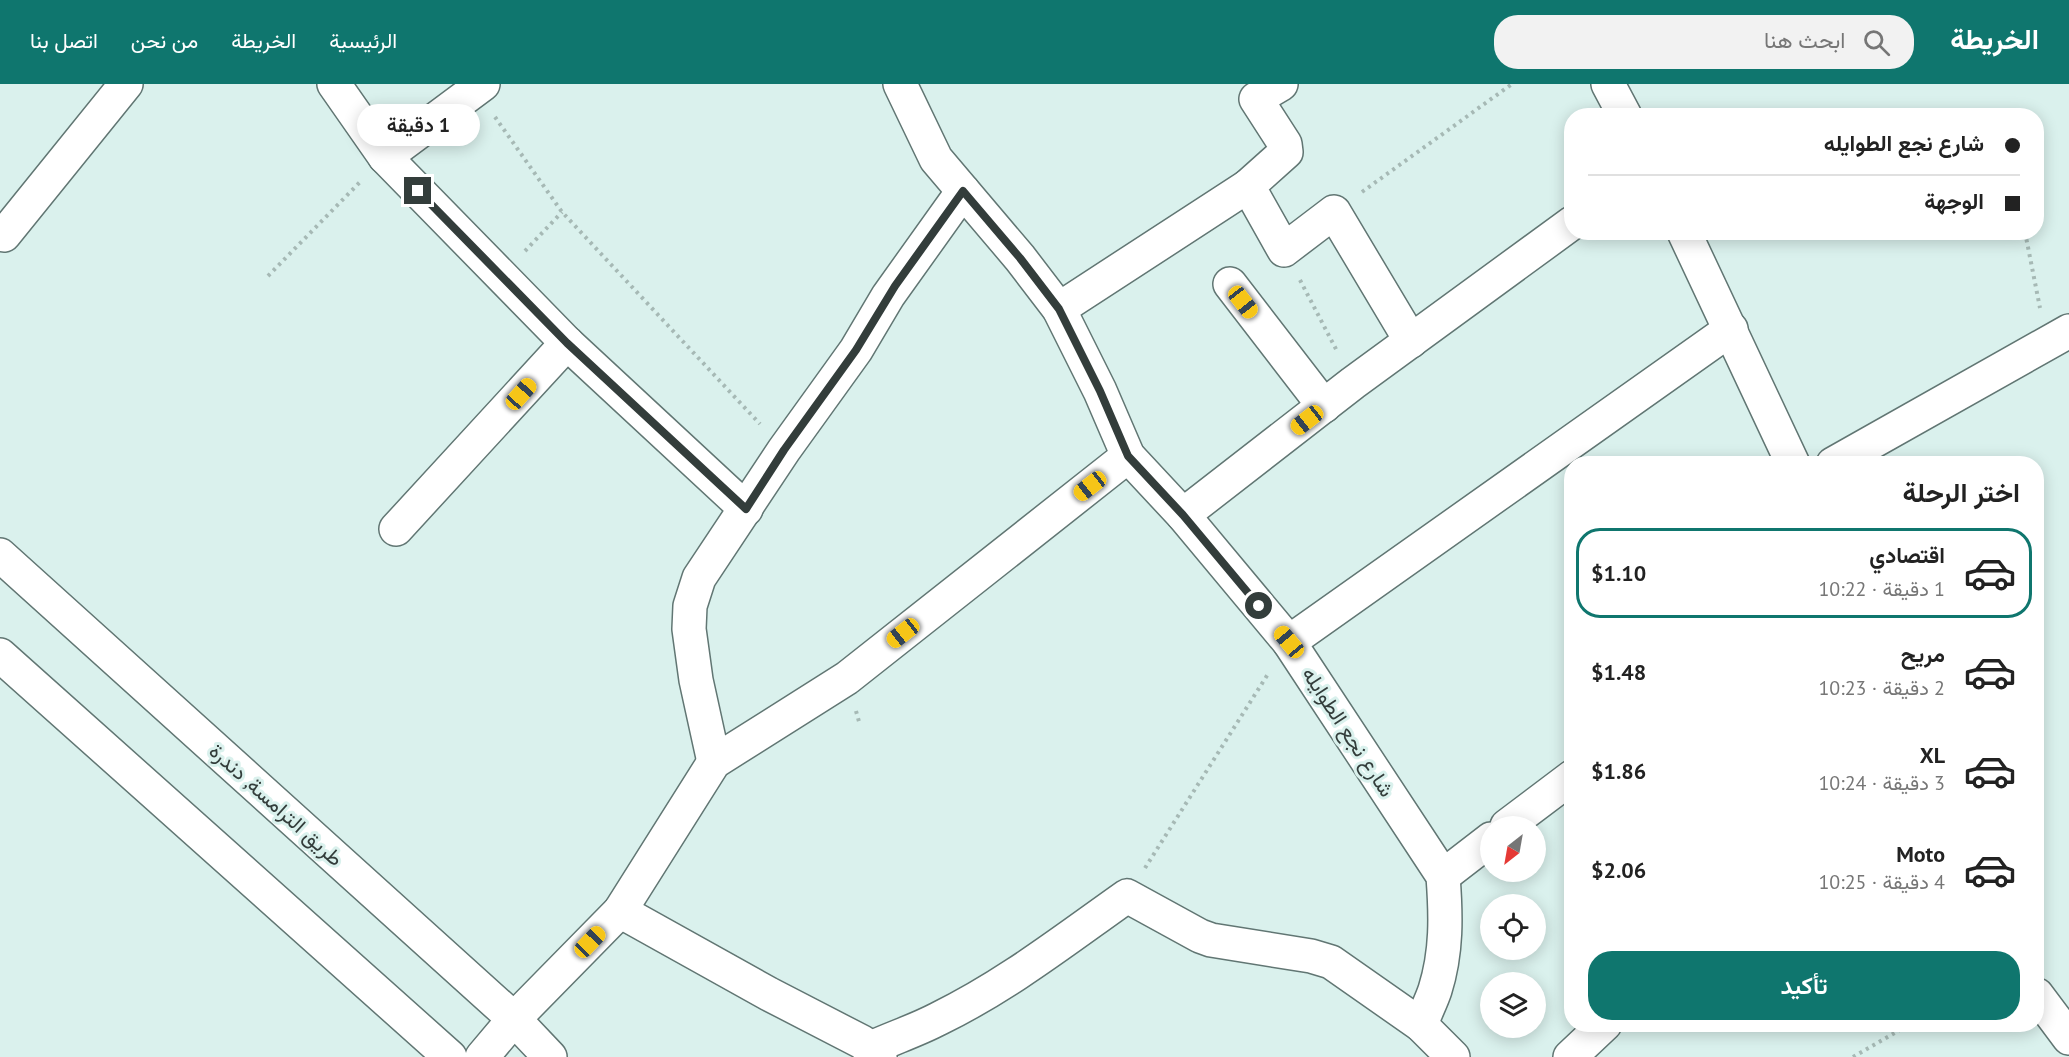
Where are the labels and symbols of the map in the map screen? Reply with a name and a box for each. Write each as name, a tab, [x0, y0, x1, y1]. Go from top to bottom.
callout: 1 دقيقة	[356, 104, 480, 146]
route end	[404, 177, 431, 204]
car	[1225, 282, 1261, 322]
car	[502, 375, 540, 413]
car	[1287, 402, 1327, 438]
car	[1070, 468, 1110, 504]
route start	[1245, 592, 1272, 619]
car	[883, 615, 923, 651]
car	[1271, 622, 1307, 662]
street label: شارع نجع الطوايله	[1295, 662, 1401, 802]
street label: طريق الترامسة, دندرة	[204, 737, 349, 872]
north arrow	[1480, 816, 1546, 882]
car	[571, 923, 609, 961]

